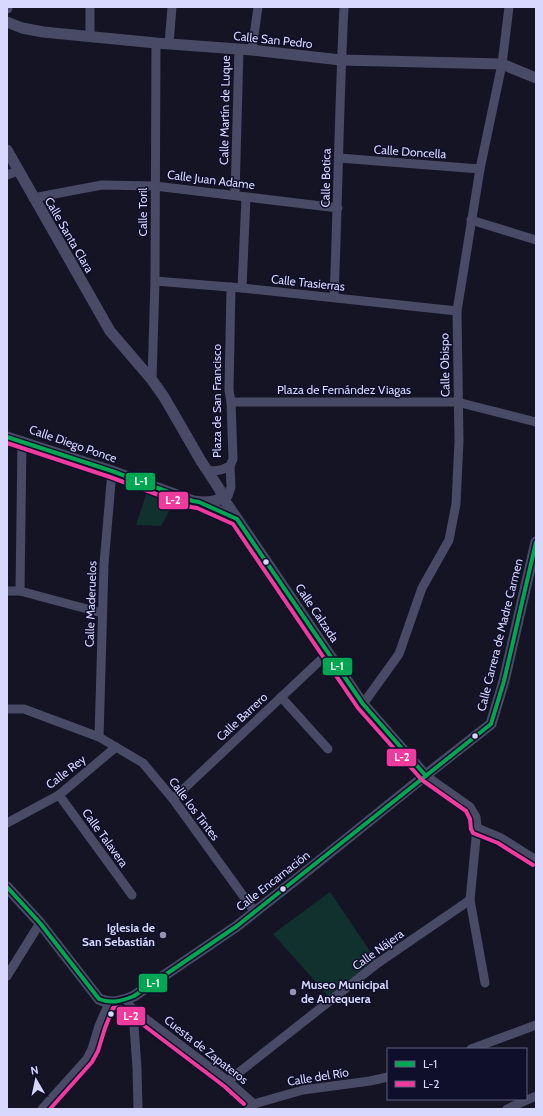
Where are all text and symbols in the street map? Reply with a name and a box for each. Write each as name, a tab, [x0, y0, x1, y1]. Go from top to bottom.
street label: Calle San Pedro	[233, 28, 314, 51]
street label: Calle Martín de Luque	[216, 55, 233, 165]
street label: Calle Doncella	[373, 141, 447, 162]
street label: Calle Botica	[317, 148, 334, 208]
street label: Calle Juan Adame	[166, 167, 256, 192]
street label: Calle Toril	[135, 187, 150, 236]
street label: Calle Santa Clara	[42, 194, 97, 275]
street label: Calle Trasierras	[270, 271, 346, 294]
street label: Calle Obispo	[436, 332, 453, 397]
street label: Plaza de San Francisco	[209, 344, 224, 458]
street label: Plaza de Fernández Viagas	[277, 382, 411, 397]
street label: Calle Diego Ponce	[27, 422, 119, 466]
line badge: L-1	[125, 472, 156, 491]
text: L-1	[134, 474, 148, 488]
line badge: L-2	[158, 491, 189, 510]
text: L-2	[165, 493, 181, 507]
unlabelled marker	[261, 557, 271, 567]
street label: Calle Carrera de Madre Carmen	[473, 557, 526, 713]
street label: Calle Maderuelos	[81, 561, 100, 647]
street label: Calle Calzada	[292, 581, 343, 645]
line badge: L-1	[322, 657, 353, 676]
text: L-1	[330, 659, 344, 673]
street label: Calle Barrero	[213, 689, 271, 744]
unlabelled marker	[470, 731, 480, 741]
line badge: L-2	[386, 748, 417, 767]
text: L-2	[394, 750, 410, 764]
street label: Calle Rey	[43, 751, 89, 792]
street label: Calle los Tintes	[166, 774, 223, 843]
street label: Calle Talavera	[79, 805, 132, 870]
street label: Calle Encarnación	[233, 847, 313, 914]
unlabelled marker	[278, 884, 288, 894]
place label: Iglesia de San Sebastián	[82, 920, 155, 949]
street label: Calle Nájera	[349, 926, 407, 973]
marker: Iglesia de San Sebastián	[158, 930, 168, 940]
line badge: L-1	[138, 973, 168, 993]
text: L-1	[146, 976, 160, 990]
place label: Museo Municipal de Antequera	[301, 977, 389, 1006]
marker: Museo Municipal de Antequera	[288, 987, 298, 997]
line badge: L-2	[116, 1006, 146, 1026]
unlabelled marker	[106, 1009, 116, 1019]
text: L-2	[123, 1009, 139, 1023]
street label: Cuesta de Zapateros	[161, 1012, 251, 1087]
legend	[387, 1048, 527, 1100]
text: L-1	[423, 1056, 437, 1071]
north arrow	[16, 1060, 56, 1100]
text: N	[29, 1063, 39, 1078]
street label: Calle del Río	[286, 1064, 350, 1089]
text: L-2	[423, 1076, 439, 1091]

